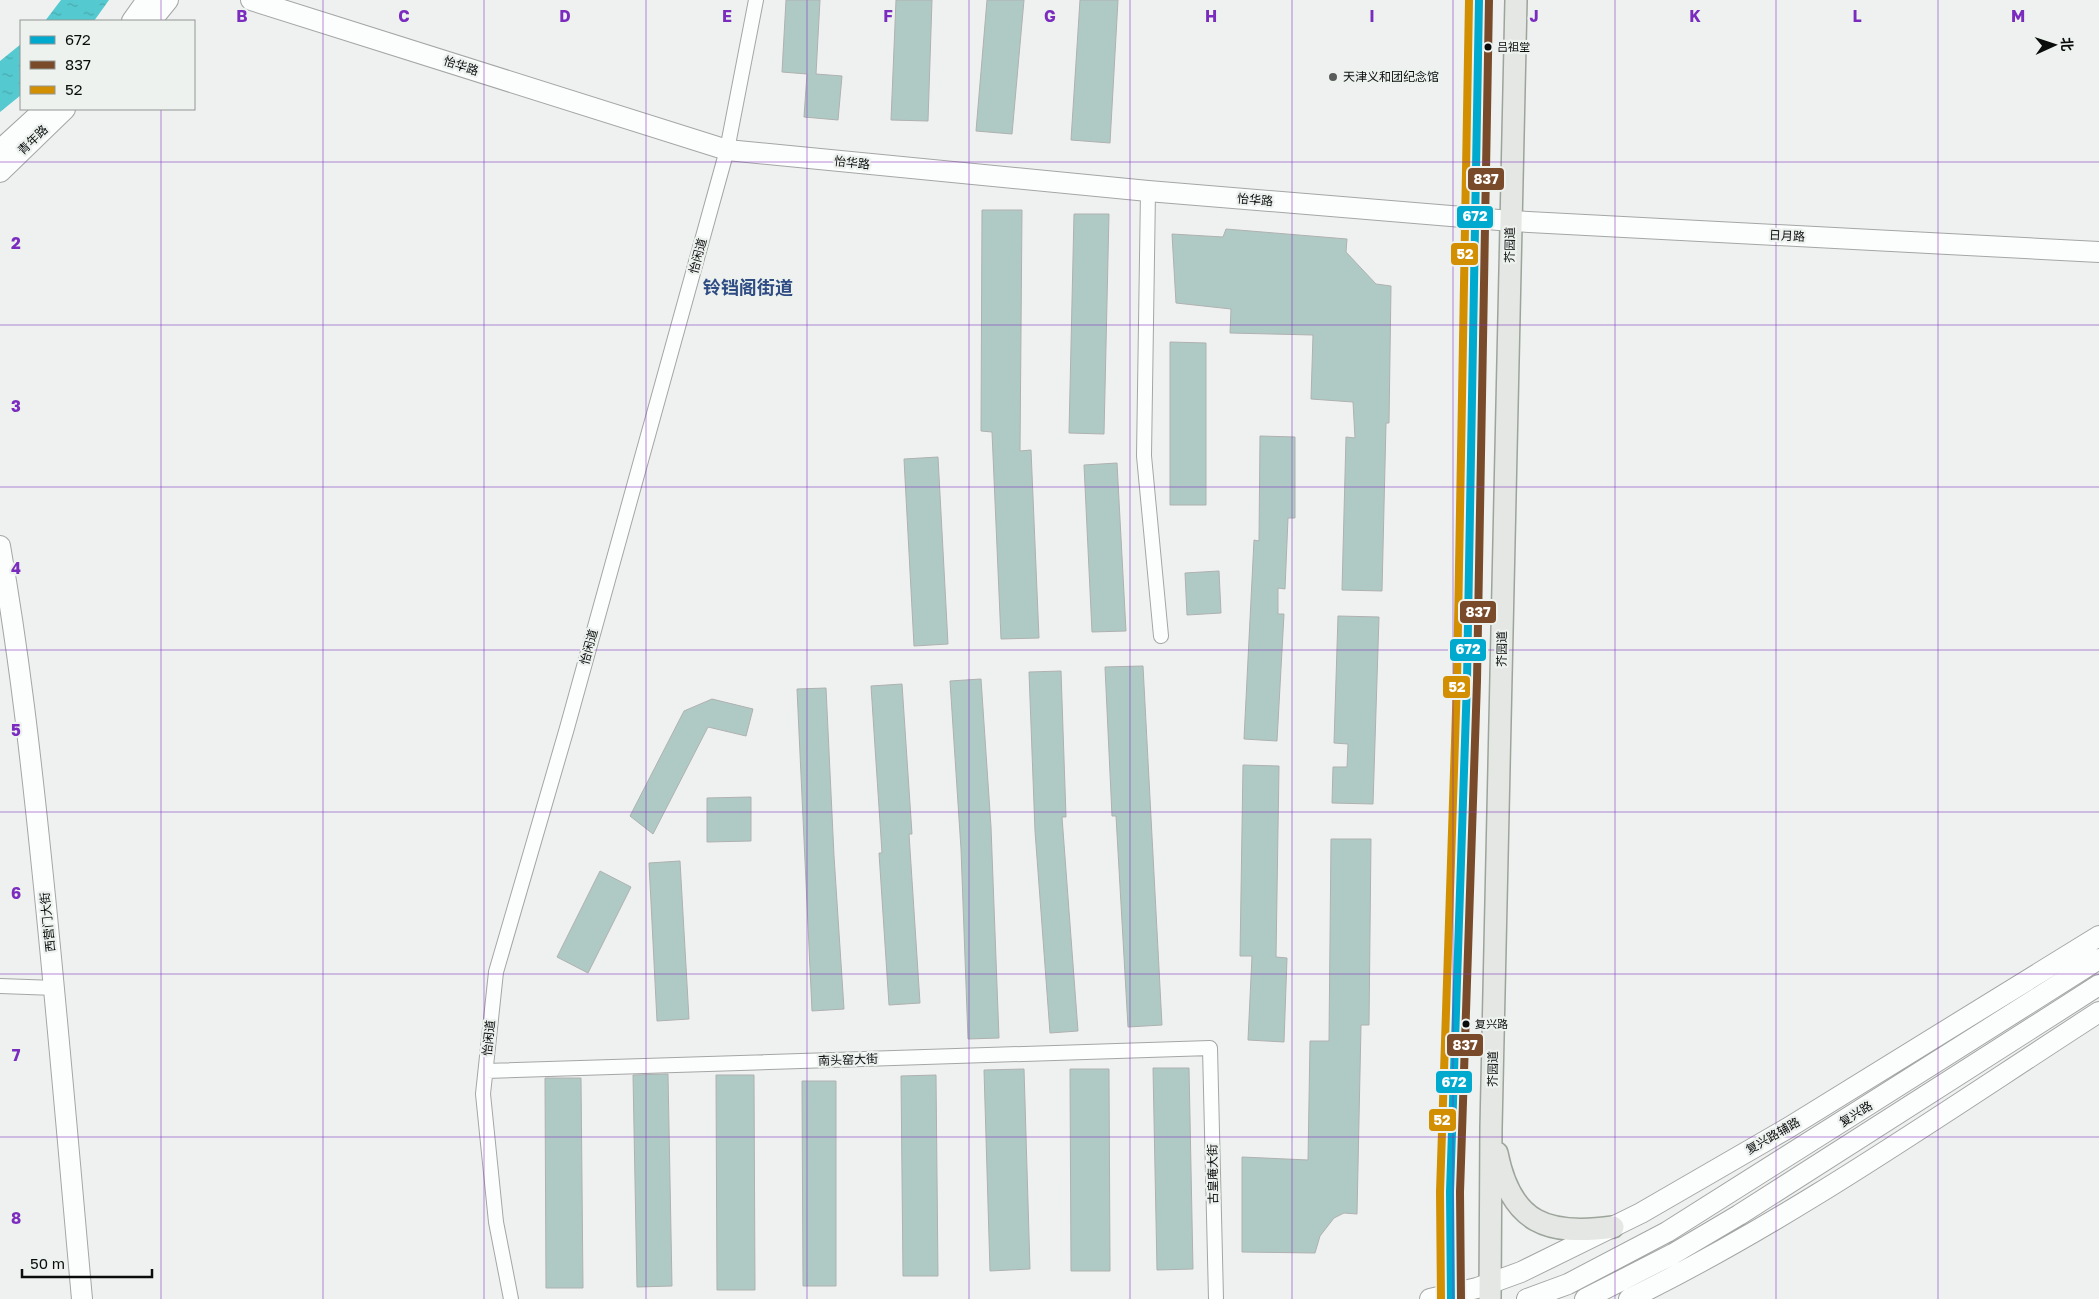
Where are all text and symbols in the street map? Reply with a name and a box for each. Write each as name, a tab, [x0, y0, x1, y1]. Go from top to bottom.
text: B	[236, 6, 248, 26]
text: C	[398, 6, 410, 26]
text: D	[559, 6, 571, 26]
text: E	[722, 6, 732, 26]
text: F	[883, 6, 893, 26]
text: G	[1044, 6, 1056, 26]
text: H	[1205, 6, 1217, 26]
text: I	[1369, 6, 1375, 26]
text: J	[1529, 6, 1539, 26]
text: K	[1689, 6, 1701, 26]
text: L	[1852, 6, 1862, 26]
text: M	[2011, 6, 2025, 26]
legend	[20, 20, 195, 110]
north arrow	[2029, 20, 2079, 70]
text: 672	[65, 30, 91, 48]
text: 北	[2059, 37, 2076, 52]
place label: 吕祖堂	[1497, 40, 1530, 53]
marker: 吕祖堂	[1483, 42, 1493, 52]
street label: 怡华路	[442, 53, 481, 78]
text: 837	[65, 55, 91, 73]
place label: 天津义和团纪念馆	[1343, 69, 1439, 84]
marker: 天津义和团纪念馆	[1327, 71, 1339, 83]
text: 52	[65, 80, 82, 98]
street label: 青年路	[14, 122, 51, 158]
street label: 怡华路	[833, 153, 871, 172]
line badge: 837	[1467, 167, 1505, 191]
text: 837	[1473, 170, 1499, 187]
street label: 怡华路	[1236, 190, 1274, 209]
line badge: 672	[1456, 205, 1494, 229]
text: 672	[1462, 207, 1488, 224]
street label: 芥园道	[1502, 227, 1517, 263]
street label: 日月路	[1769, 227, 1805, 244]
text: 2	[11, 233, 21, 253]
street label: 怡闲道	[686, 237, 709, 275]
line badge: 52	[1450, 242, 1479, 266]
text: 52	[1456, 245, 1474, 262]
district label: 铃铛阁街道	[703, 276, 793, 298]
text: 3	[11, 396, 21, 416]
text: 4	[11, 558, 21, 578]
line badge: 837	[1459, 600, 1497, 624]
text: 837	[1465, 603, 1491, 620]
street label: 怡闲道	[577, 628, 600, 666]
street label: 芥园道	[1494, 631, 1509, 667]
line badge: 672	[1449, 638, 1487, 662]
text: 672	[1455, 640, 1481, 657]
line badge: 52	[1442, 675, 1471, 699]
text: 52	[1448, 678, 1466, 695]
text: 5	[11, 720, 21, 740]
text: 6	[11, 883, 21, 903]
street label: 西营门大街	[37, 891, 58, 953]
place label: 复兴路	[1475, 1017, 1508, 1030]
street label: 怡闲道	[479, 1019, 498, 1057]
marker: 复兴路	[1461, 1019, 1471, 1029]
line badge: 837	[1446, 1033, 1484, 1057]
text: 837	[1452, 1036, 1478, 1053]
text: 7	[12, 1045, 21, 1065]
street label: 南头窑大街	[818, 1051, 878, 1068]
street label: 芥园道	[1485, 1051, 1500, 1087]
line badge: 672	[1435, 1070, 1473, 1094]
text: 672	[1441, 1073, 1467, 1090]
street label: 复兴路	[1836, 1098, 1875, 1129]
line badge: 52	[1428, 1108, 1457, 1132]
text: 52	[1433, 1111, 1451, 1128]
street label: 复兴路辅路	[1743, 1114, 1802, 1157]
street label: 古皇庵大街	[1204, 1144, 1221, 1204]
text: 8	[11, 1208, 21, 1228]
scale bar	[22, 1246, 152, 1278]
text: 50 m	[30, 1254, 65, 1272]

